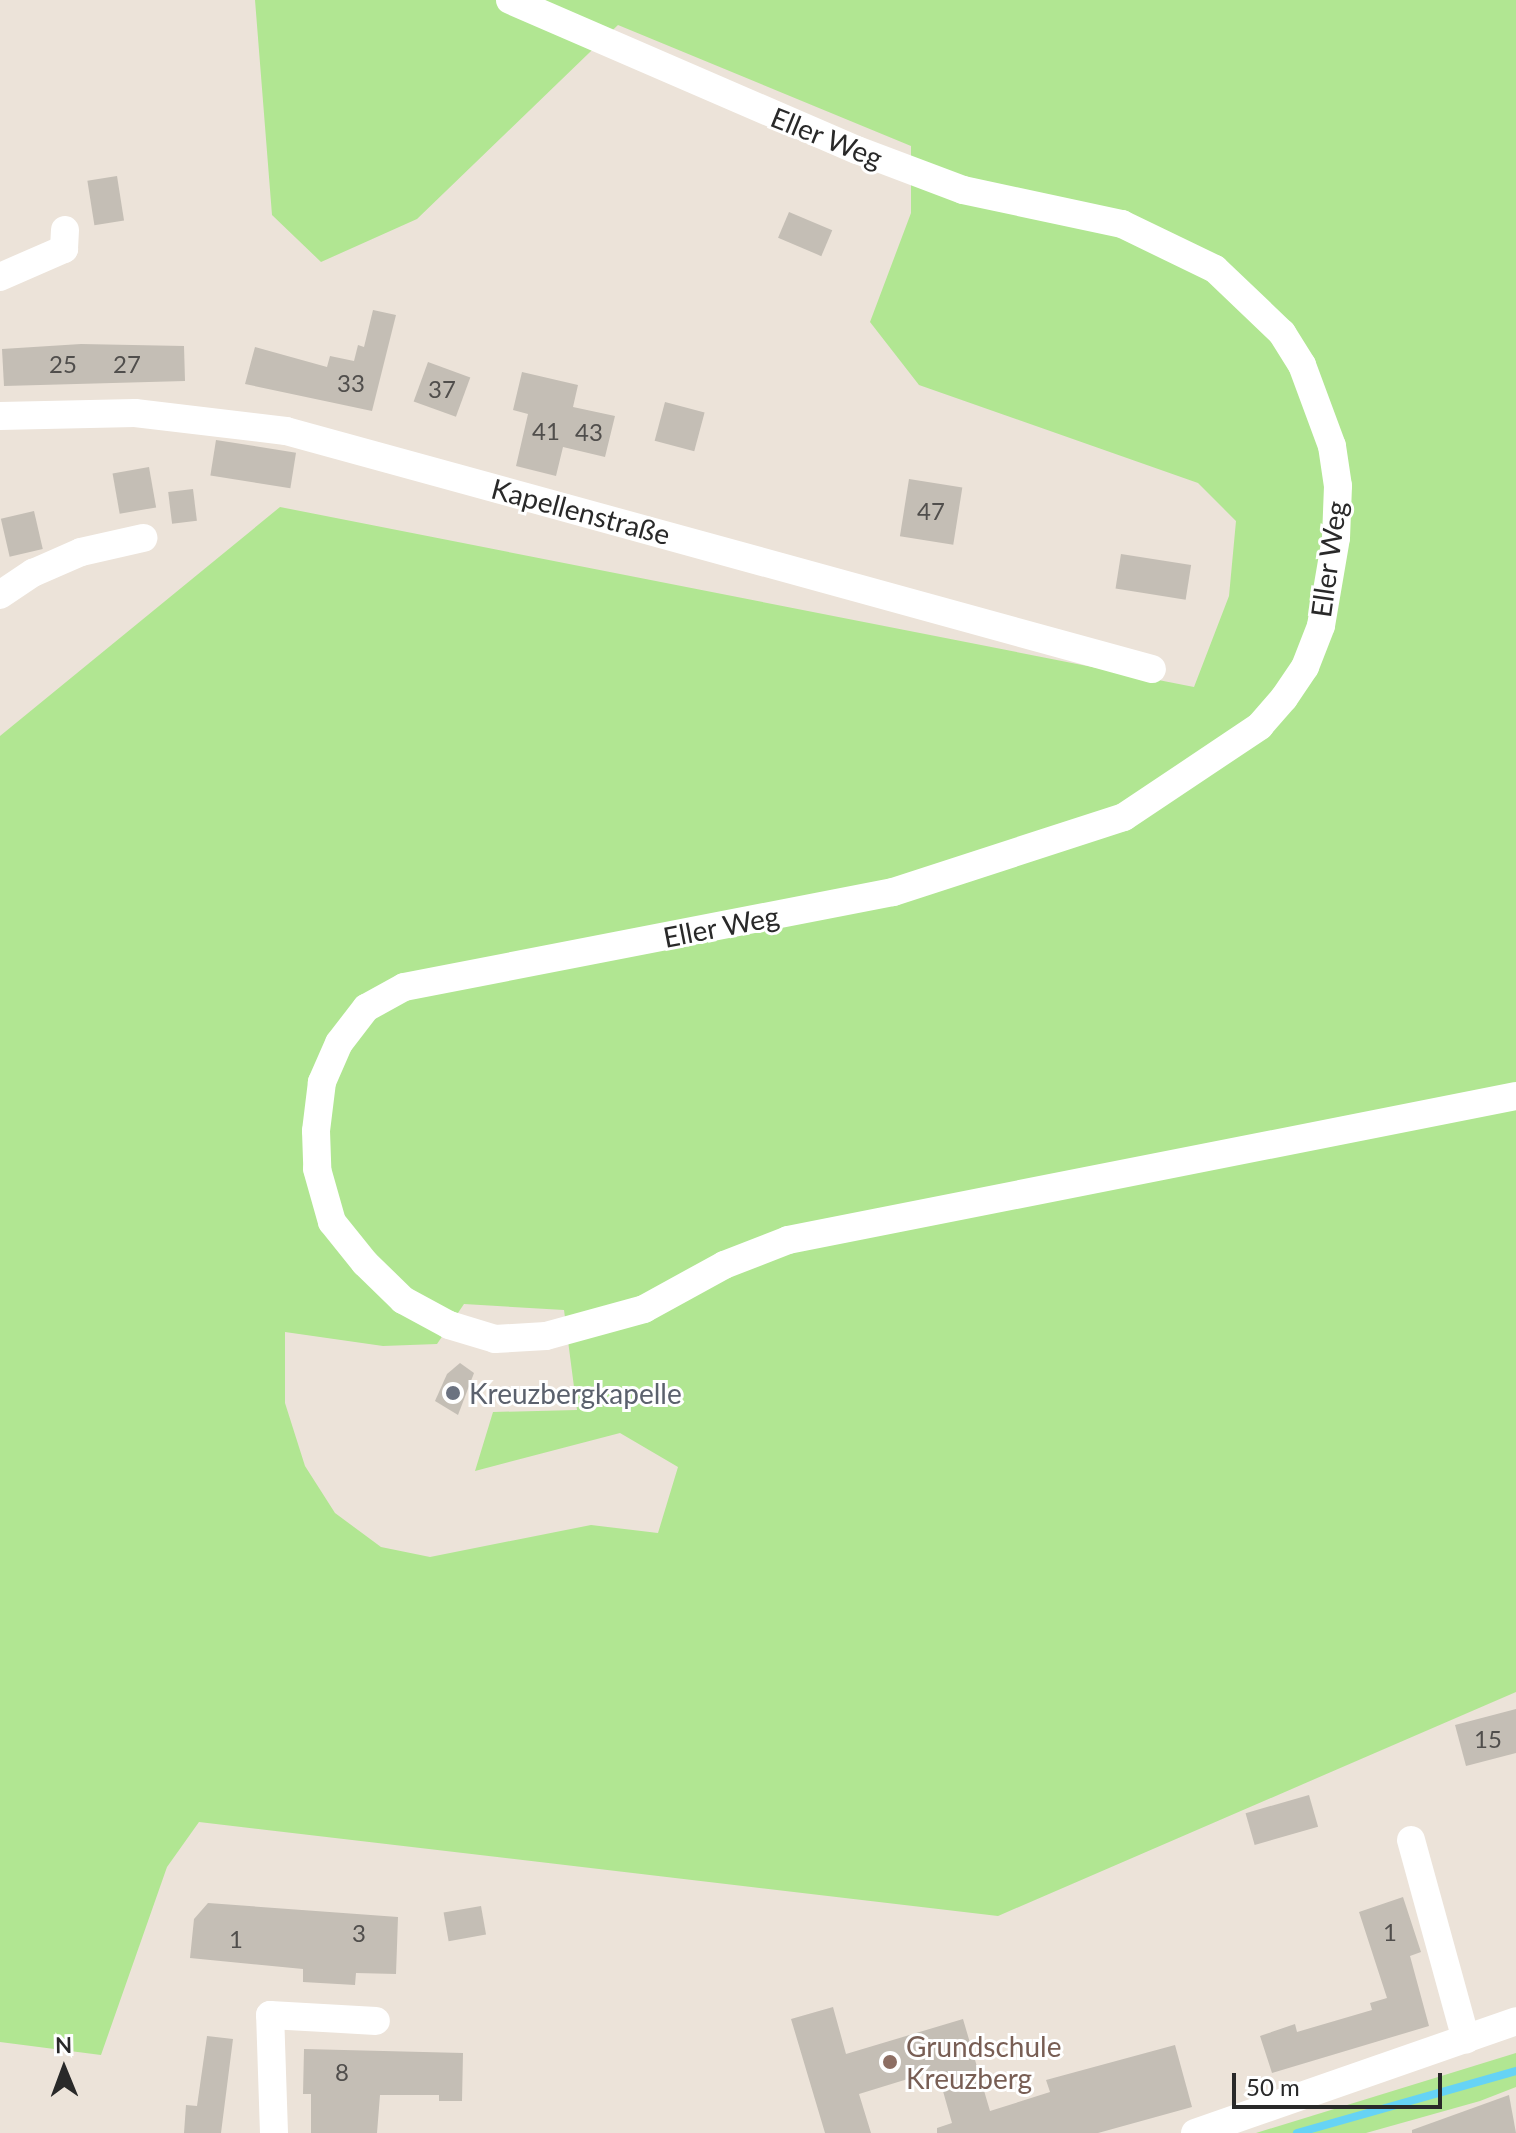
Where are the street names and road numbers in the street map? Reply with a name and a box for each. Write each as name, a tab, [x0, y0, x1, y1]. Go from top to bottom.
street label: Eller Weg	[766, 99, 888, 175]
street label: Kapellenstraße	[488, 471, 674, 551]
street label: Eller Weg	[1303, 498, 1353, 620]
street label: Eller Weg	[660, 898, 782, 954]

